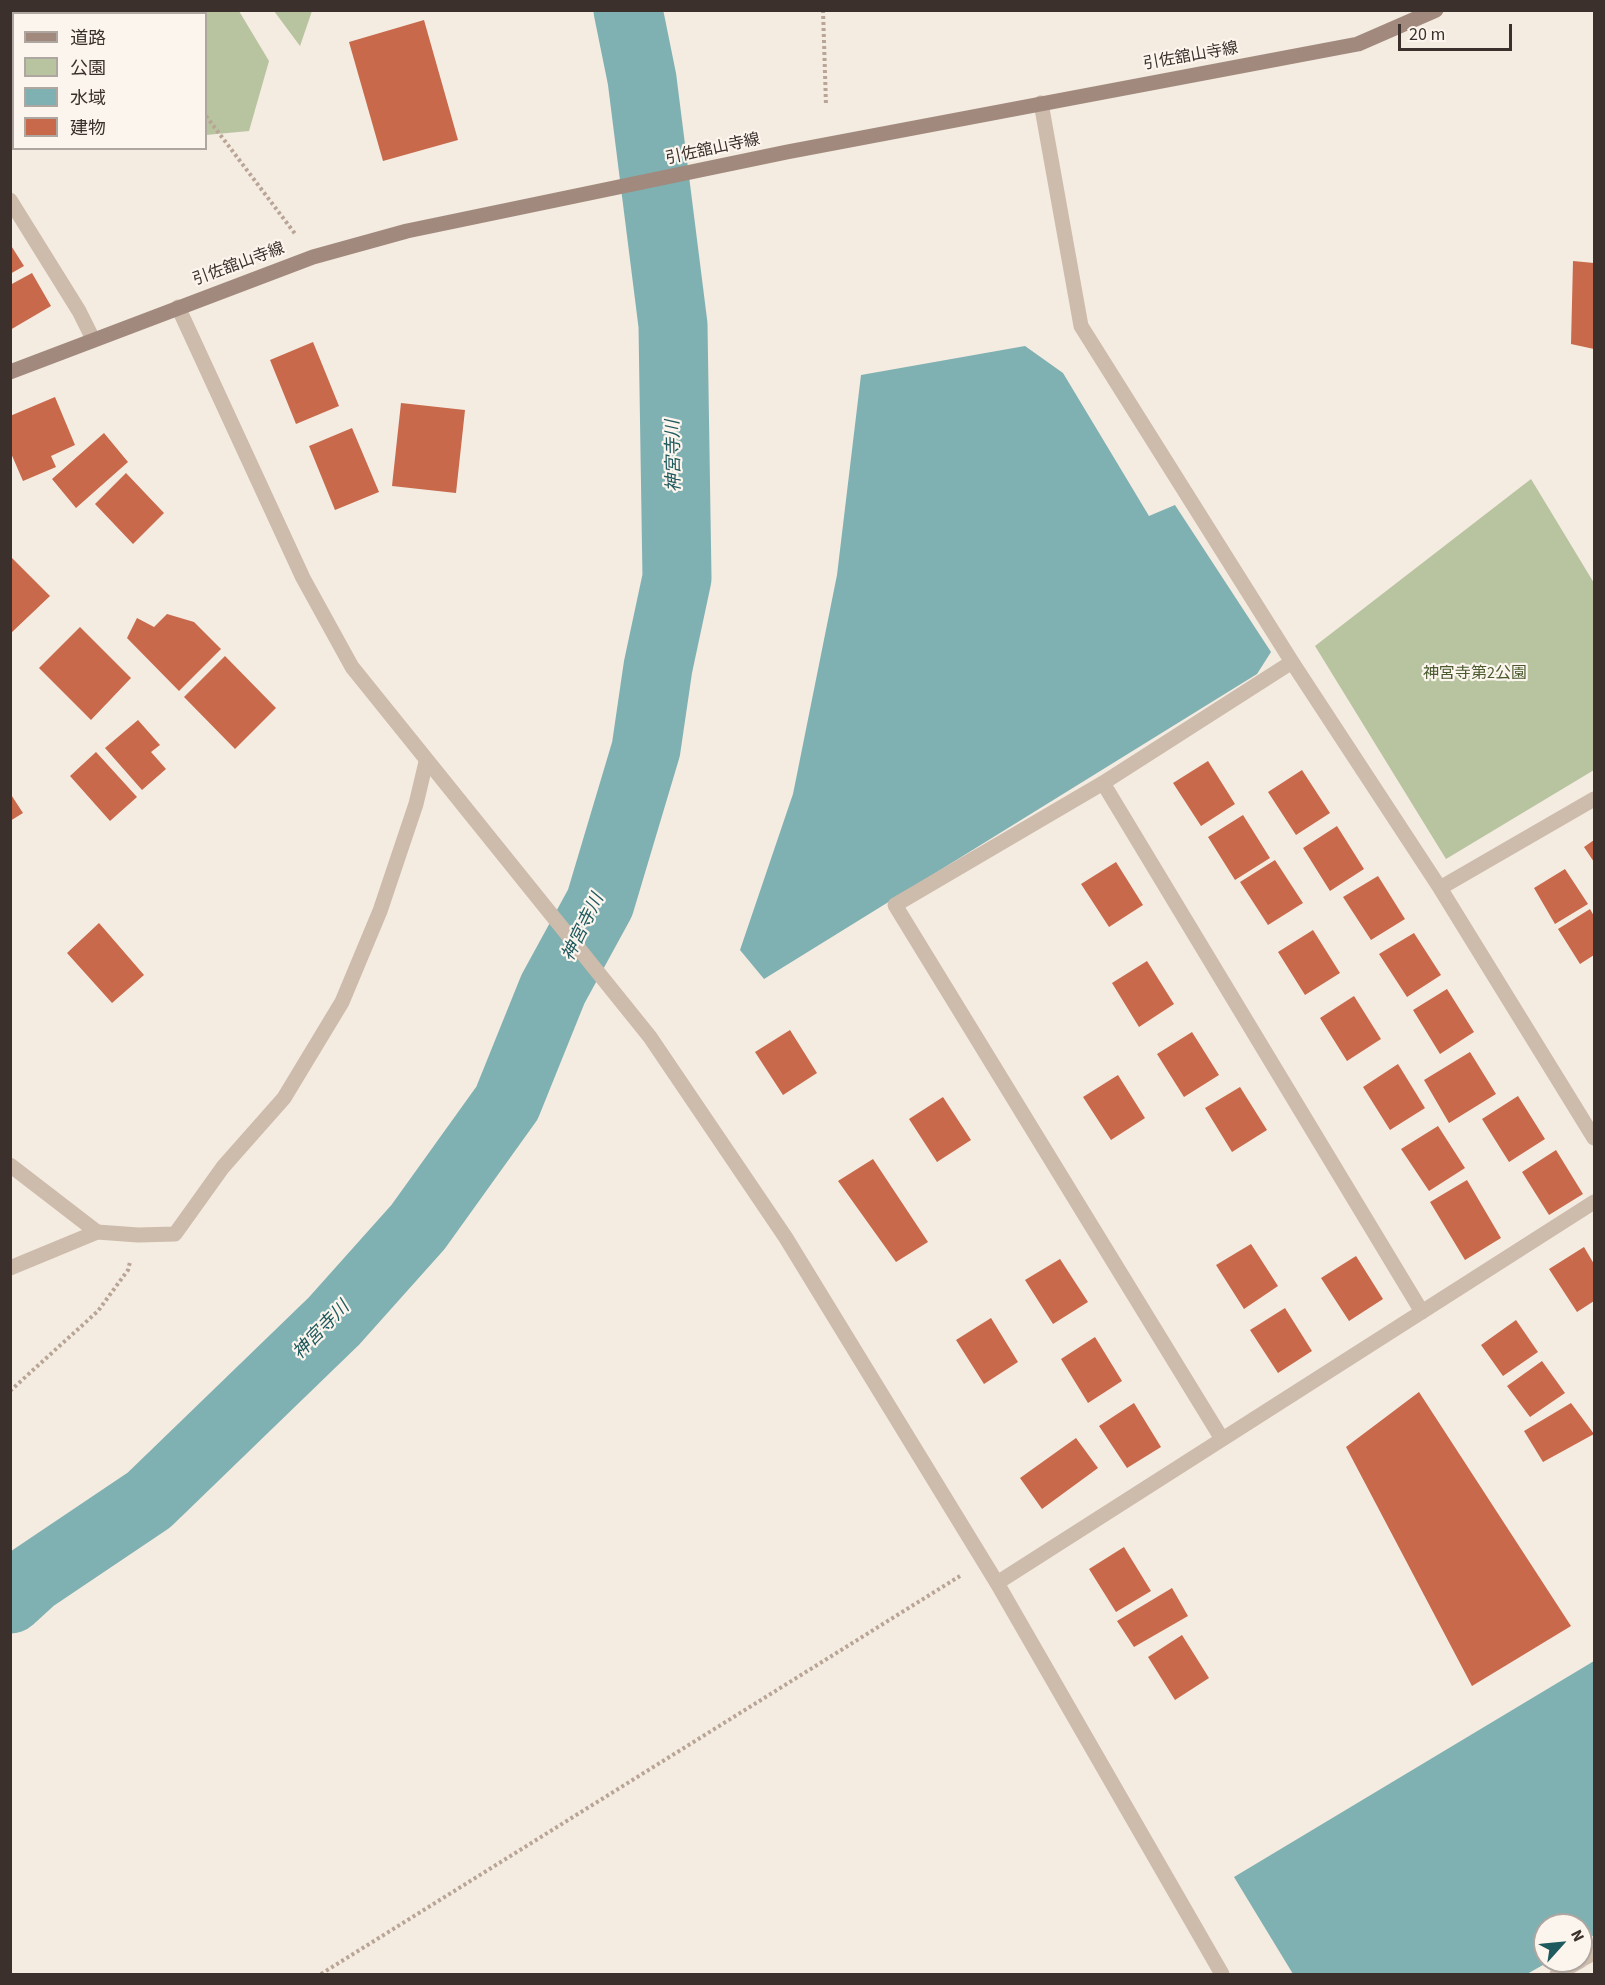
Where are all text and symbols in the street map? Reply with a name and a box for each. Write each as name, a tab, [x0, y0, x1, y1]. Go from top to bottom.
legend	[12, 12, 207, 150]
scale bar	[1401, 12, 1515, 50]
text: 20 m	[1409, 22, 1445, 47]
text: 道路	[70, 26, 106, 51]
street label: 引佐舘山寺線	[1142, 39, 1240, 75]
text: 公園	[70, 56, 106, 81]
text: 水域	[70, 86, 106, 111]
text: 建物	[70, 116, 106, 141]
street label: 引佐舘山寺線	[664, 131, 762, 169]
street label: 引佐舘山寺線	[191, 240, 287, 290]
water label: 神宮寺川	[664, 420, 686, 492]
park label: 神宮寺第2公園	[1423, 664, 1527, 684]
water label: 神宮寺川	[559, 891, 609, 965]
water label: 神宮寺川	[289, 1298, 355, 1364]
north arrow	[1533, 1913, 1593, 1973]
text: N	[1565, 1926, 1589, 1945]

